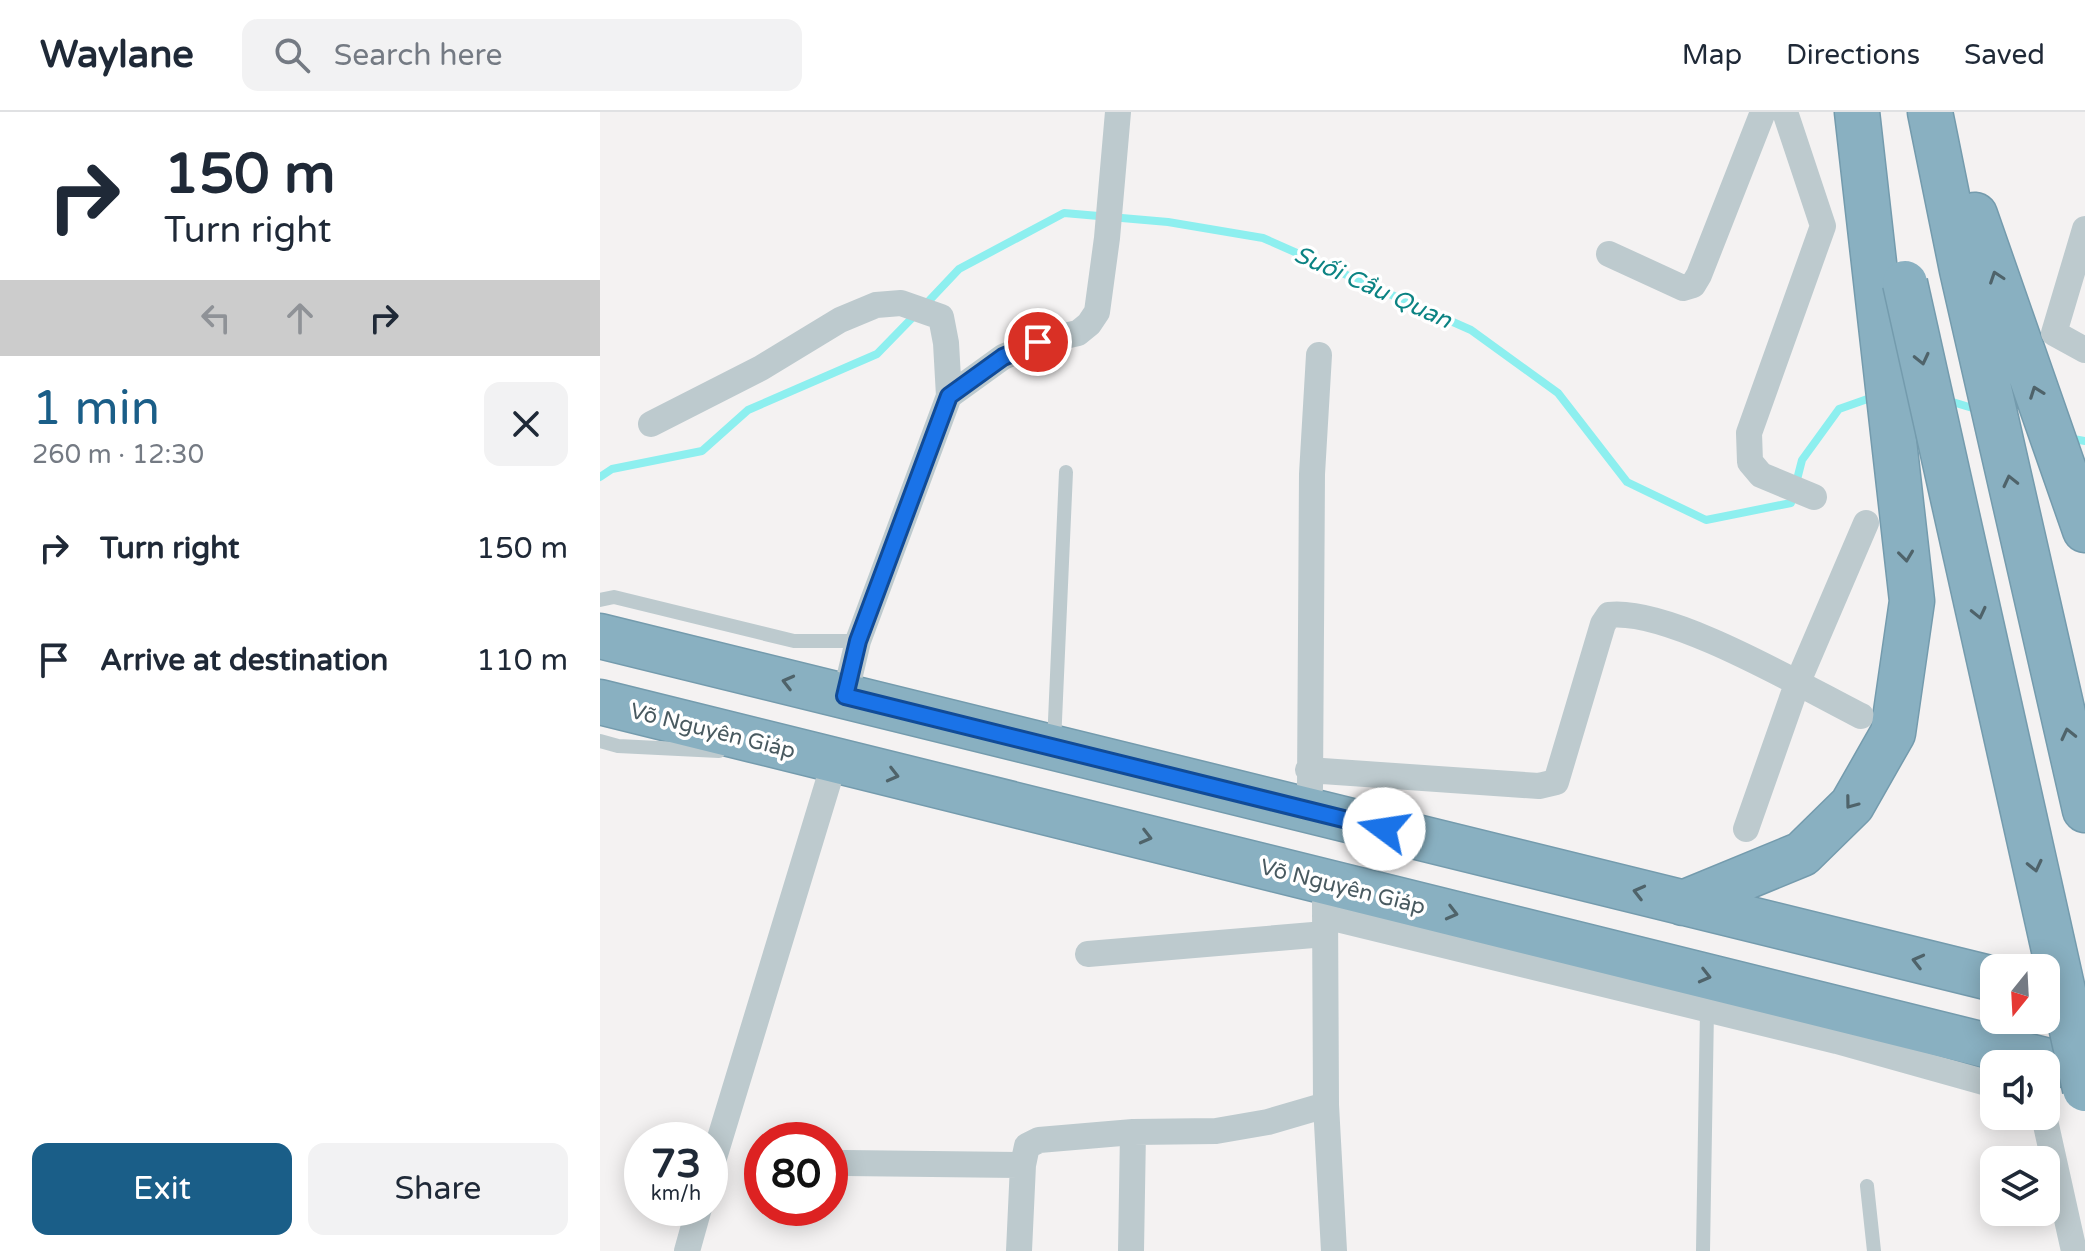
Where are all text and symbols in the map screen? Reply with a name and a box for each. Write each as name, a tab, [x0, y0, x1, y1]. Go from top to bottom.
search box	[242, 19, 802, 91]
text: Waylane	[40, 32, 194, 78]
icon: search	[270, 33, 314, 77]
text: Search here	[334, 37, 503, 74]
text: Map	[1682, 38, 1742, 72]
text: Directions	[1786, 38, 1920, 72]
text: Saved	[1964, 38, 2045, 72]
text: 150 m	[164, 141, 335, 208]
icon: right	[32, 144, 136, 248]
text: Turn right	[164, 209, 331, 252]
water label: Suối Cầu Quan	[1290, 240, 1457, 336]
one-way arrow	[1990, 271, 2006, 285]
icon: left	[194, 296, 238, 340]
icon: ahead	[278, 296, 322, 340]
icon: right	[362, 296, 406, 340]
pin	[1004, 308, 1072, 376]
icon: arrive	[1016, 320, 1060, 364]
one-way arrow	[1913, 352, 1930, 365]
text: 1 min	[32, 380, 160, 438]
button: close	[484, 382, 568, 466]
one-way arrow	[2029, 386, 2046, 400]
text: 260 m · 12:30	[32, 439, 204, 470]
one-way arrow	[2002, 474, 2019, 488]
icon: right	[32, 526, 76, 570]
text: Turn right	[100, 530, 240, 567]
text: 150 m	[476, 530, 568, 567]
one-way arrow	[1897, 549, 1914, 563]
one-way arrow	[1970, 605, 1987, 619]
icon: arrive	[32, 638, 76, 682]
text: Arrive at destination	[100, 642, 388, 679]
text: 110 m	[476, 642, 568, 679]
one-way arrow	[782, 674, 796, 691]
street label: Võ Nguyên Giáp	[627, 698, 798, 764]
one-way arrow	[2060, 728, 2077, 742]
one-way arrow	[886, 765, 900, 782]
position arrow	[1342, 787, 1426, 871]
one-way arrow	[1847, 794, 1861, 809]
one-way arrow	[1138, 828, 1152, 845]
street label: Võ Nguyên Giáp	[1257, 854, 1428, 920]
one-way arrow	[2026, 859, 2043, 873]
one-way arrow	[1632, 884, 1646, 901]
one-way arrow	[1445, 904, 1459, 921]
one-way arrow	[1912, 953, 1926, 970]
north arrow	[1980, 954, 2060, 1034]
map controls	[1980, 954, 2060, 1226]
one-way arrow	[1697, 966, 1711, 983]
button: sound	[1980, 1050, 2060, 1130]
speed limit sign: 80	[744, 1122, 848, 1226]
text: 73	[651, 1140, 701, 1188]
button: Exit	[32, 1143, 292, 1235]
button: Share	[308, 1143, 568, 1235]
button: layers	[1980, 1146, 2060, 1226]
text: km/h	[651, 1182, 701, 1206]

